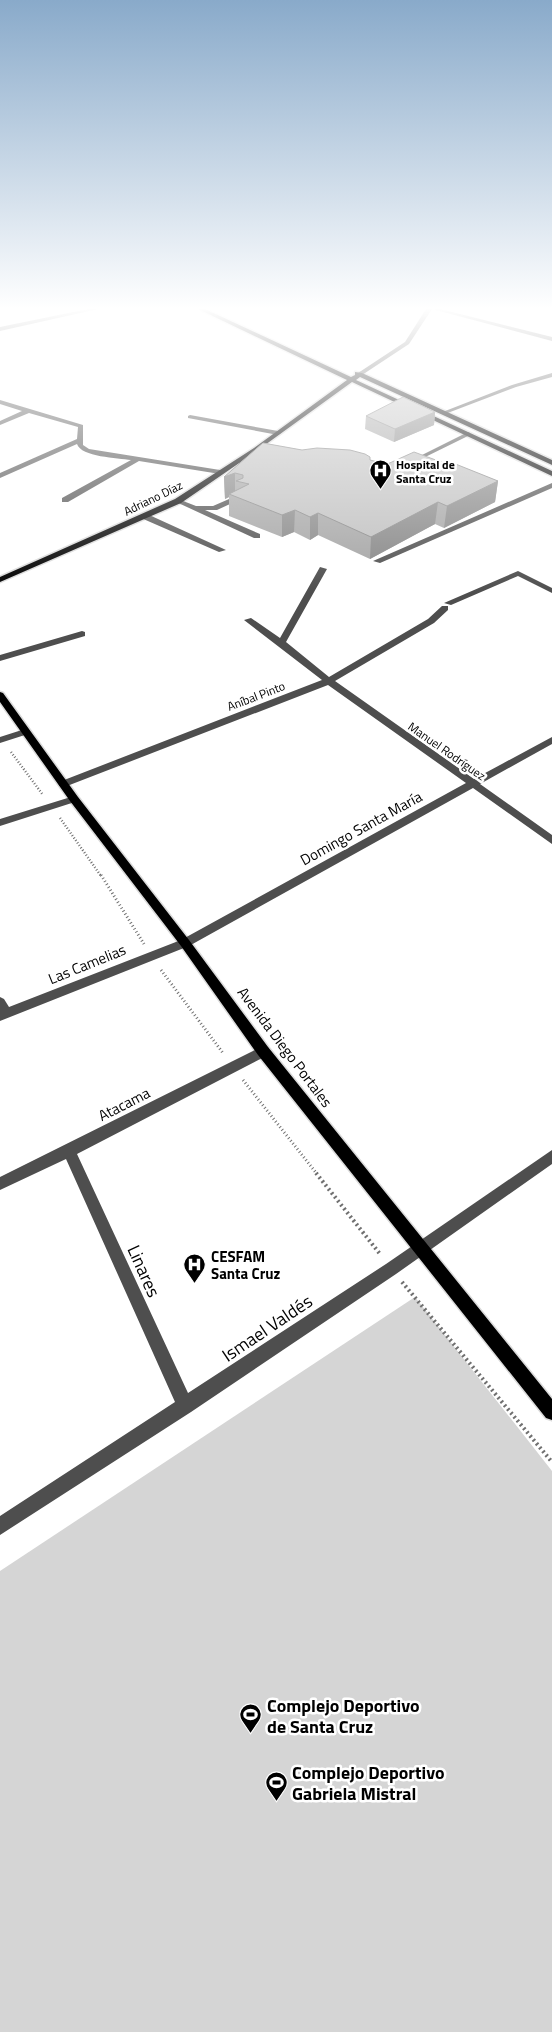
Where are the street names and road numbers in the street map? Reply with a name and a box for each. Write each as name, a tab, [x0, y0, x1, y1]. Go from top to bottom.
street label: Adriano Díaz	[120, 476, 186, 520]
street label: Aníbal Pinto	[224, 676, 288, 716]
street label: Manuel Rodríguez	[404, 717, 490, 785]
street label: Domingo Santa María	[296, 785, 427, 871]
street label: Las Camelias	[45, 938, 129, 990]
street label: Avenida Diego Portales	[232, 982, 338, 1112]
street label: Atacama	[94, 1081, 154, 1127]
street label: Linares	[121, 1240, 167, 1302]
street label: Ismael Valdés	[216, 1288, 318, 1368]

